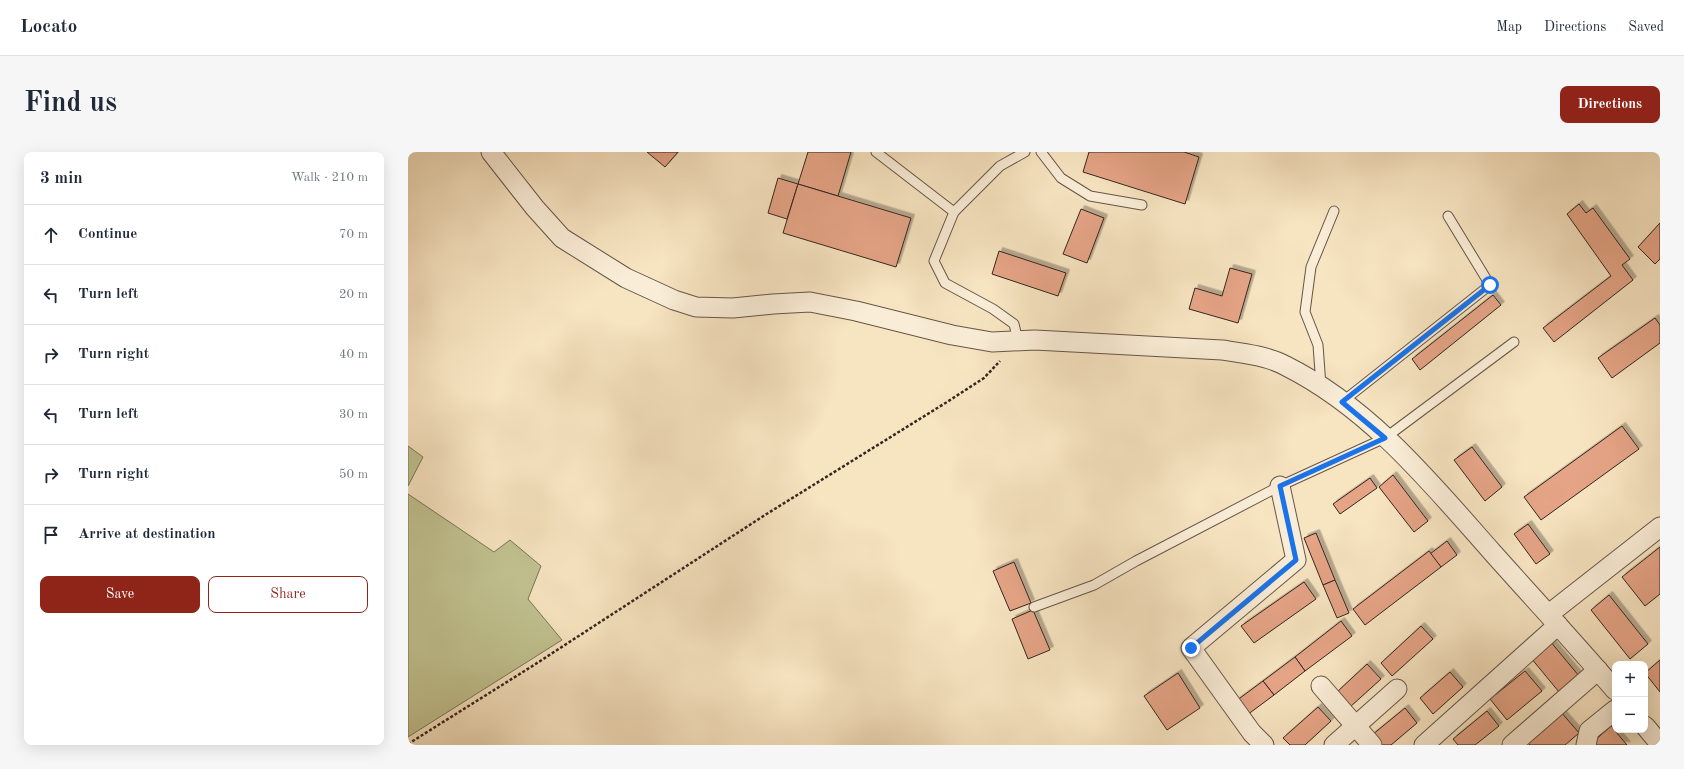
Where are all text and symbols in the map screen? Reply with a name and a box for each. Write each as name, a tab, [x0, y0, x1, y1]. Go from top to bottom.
text: Locato	[20, 18, 77, 37]
text: Map	[1496, 20, 1522, 34]
text: Directions	[1544, 20, 1606, 34]
text: Saved	[1628, 20, 1664, 34]
button: Directions	[1560, 86, 1660, 123]
text: Find us	[24, 90, 117, 118]
text: 3 min	[40, 170, 83, 187]
text: Walk · 210 m	[291, 171, 368, 184]
icon: ahead	[40, 224, 62, 246]
text: Continue	[78, 227, 137, 242]
text: 70 m	[339, 228, 368, 241]
route start	[1481, 276, 1499, 294]
icon: left	[40, 284, 62, 306]
text: Turn left	[78, 287, 138, 302]
text: 20 m	[339, 288, 368, 301]
icon: right	[40, 344, 62, 366]
text: Turn right	[78, 347, 149, 362]
text: 40 m	[339, 348, 368, 361]
icon: left	[40, 404, 62, 426]
text: Turn left	[78, 407, 138, 422]
text: 30 m	[339, 408, 368, 421]
icon: right	[40, 464, 62, 486]
text: Turn right	[78, 467, 149, 482]
text: 50 m	[339, 468, 368, 481]
icon: arrive	[40, 524, 62, 546]
text: Arrive at destination	[78, 527, 216, 542]
button: Save	[40, 576, 200, 613]
button: Share	[208, 576, 368, 613]
route end	[1182, 639, 1200, 657]
map controls	[1612, 661, 1648, 733]
button: +	[1612, 661, 1648, 697]
button: −	[1612, 697, 1648, 733]

